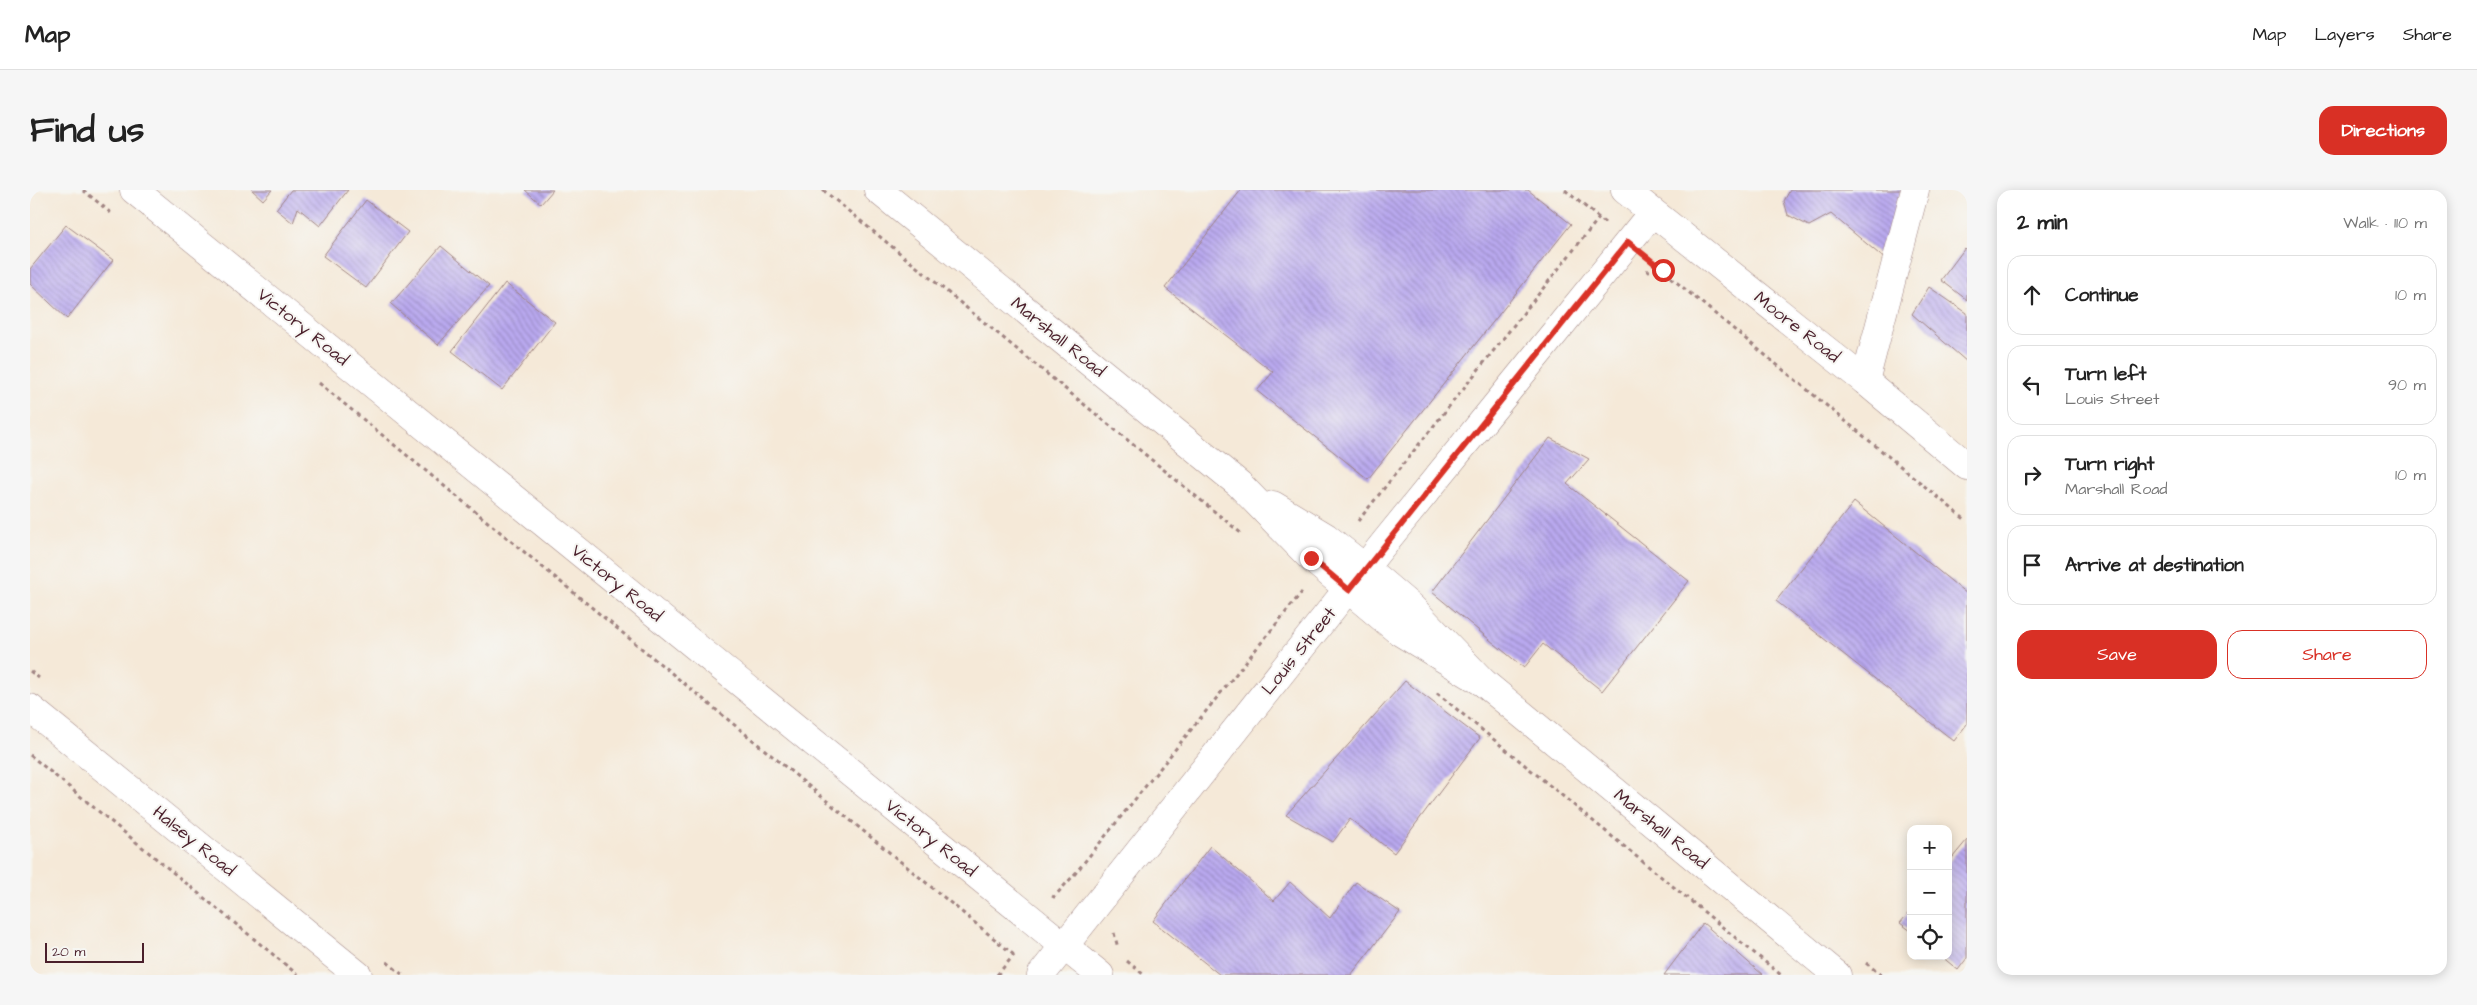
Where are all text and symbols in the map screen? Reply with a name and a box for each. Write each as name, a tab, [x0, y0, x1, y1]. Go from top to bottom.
text: Map	[25, 18, 70, 52]
text: Map	[2252, 22, 2286, 47]
text: Layers	[2314, 22, 2375, 47]
text: Share	[2403, 22, 2452, 47]
text: Find us	[30, 106, 144, 155]
button: Directions	[2319, 106, 2447, 155]
text: 2 min	[2017, 208, 2067, 237]
text: Walk · 110 m	[2343, 212, 2427, 234]
route start	[1652, 259, 1675, 282]
icon: ahead	[2018, 281, 2046, 309]
street label: Victory Road	[251, 282, 354, 372]
text: Continue	[2065, 282, 2139, 309]
text: 10 m	[2395, 284, 2426, 306]
street label: Moore Road	[1749, 285, 1845, 369]
street label: Marshall Road	[1005, 291, 1111, 383]
text: Turn left	[2065, 361, 2146, 388]
icon: left	[2018, 371, 2046, 399]
text: 90 m	[2388, 374, 2426, 396]
text: Louis Street	[2065, 388, 2159, 410]
text: Turn right	[2065, 451, 2154, 478]
icon: right	[2018, 461, 2046, 489]
text: 10 m	[2395, 464, 2426, 486]
text: Marshall Road	[2065, 478, 2167, 500]
street label: Victory Road	[565, 538, 668, 628]
route end	[1300, 547, 1323, 570]
icon: arrive	[2018, 551, 2046, 579]
text: Arrive at destination	[2065, 552, 2244, 579]
street label: Louis Street	[1256, 601, 1343, 700]
button: Save	[2017, 630, 2217, 679]
button: Share	[2227, 630, 2427, 679]
street label: Marshall Road	[1608, 783, 1714, 875]
street label: Victory Road	[879, 793, 982, 883]
street label: Halsey Road	[147, 800, 241, 883]
map controls	[1907, 825, 1952, 960]
button: +	[1907, 825, 1952, 870]
button: −	[1907, 870, 1952, 915]
button: locate	[1907, 915, 1952, 960]
scale bar	[45, 940, 144, 963]
text: 20 m	[52, 942, 85, 962]

